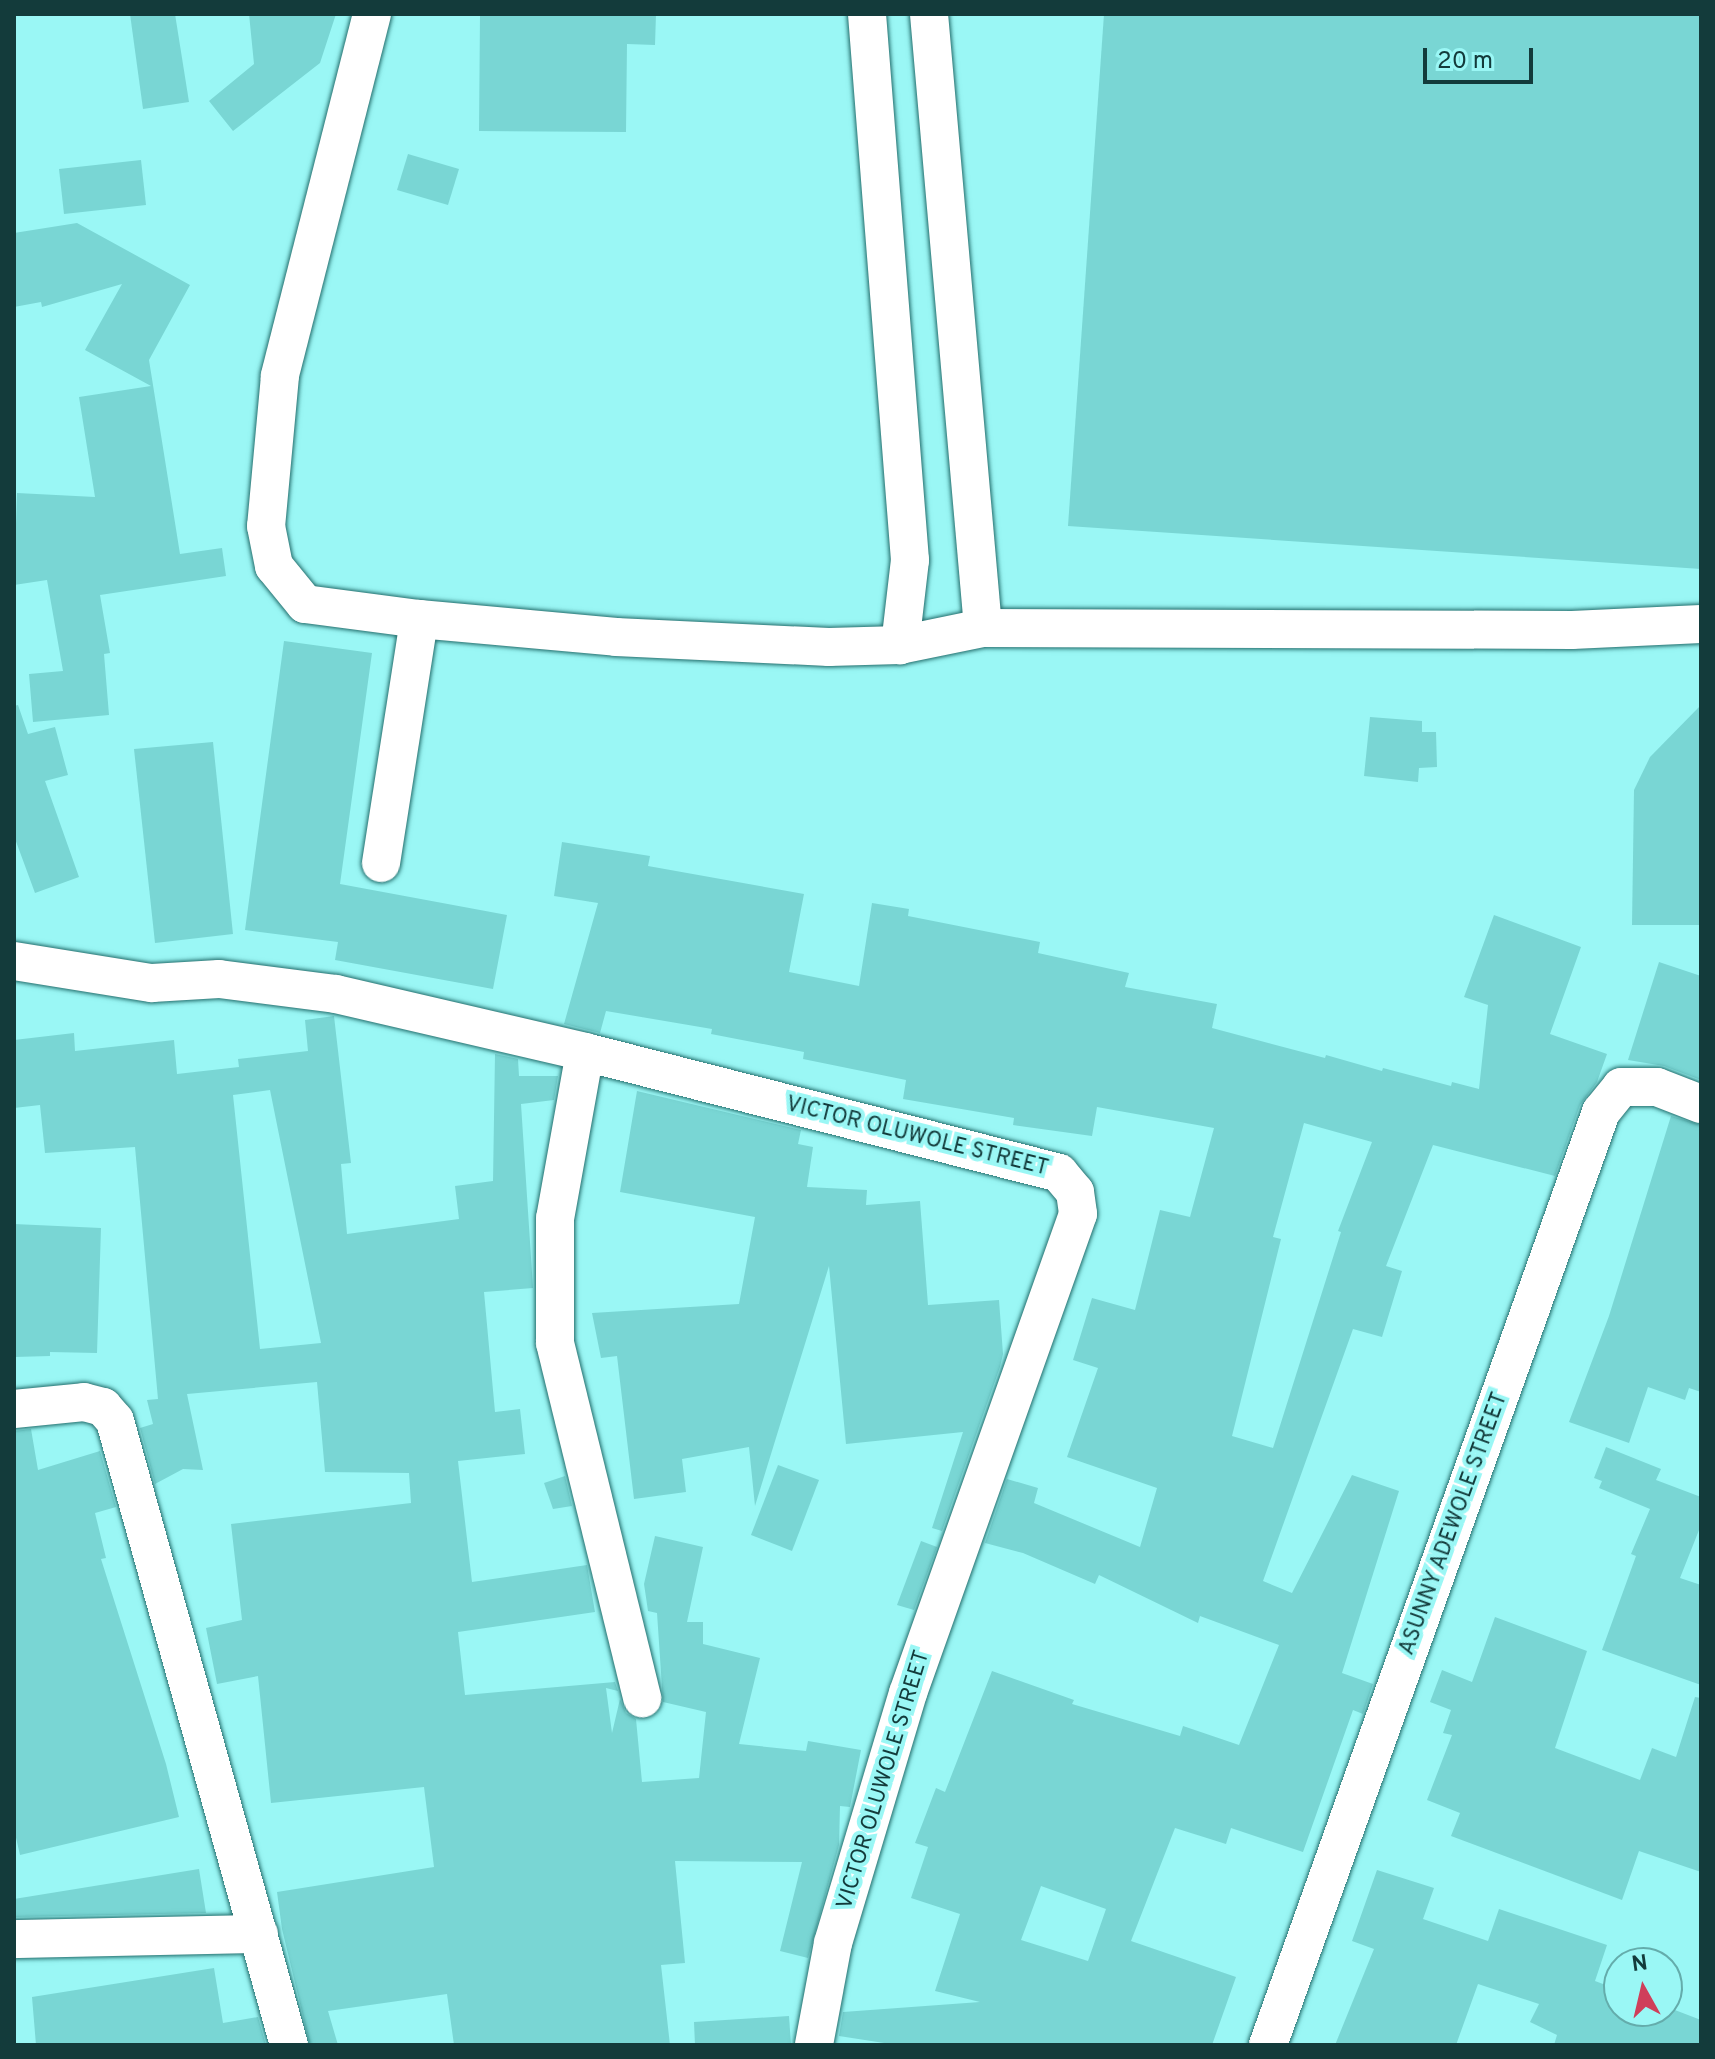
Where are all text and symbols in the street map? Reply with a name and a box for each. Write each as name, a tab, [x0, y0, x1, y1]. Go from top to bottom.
scale bar	[1427, 32, 1537, 82]
text: 20 m	[1437, 47, 1493, 77]
street label: VICTOR OLUWOLE STREET	[783, 1092, 1051, 1182]
street label: ASUNNY ADEWOLE STREET	[1394, 1388, 1514, 1660]
street label: VICTOR OLUWOLE STREET	[832, 1647, 936, 1913]
north arrow	[1603, 1947, 1683, 2027]
text: N	[1630, 1950, 1650, 1979]

